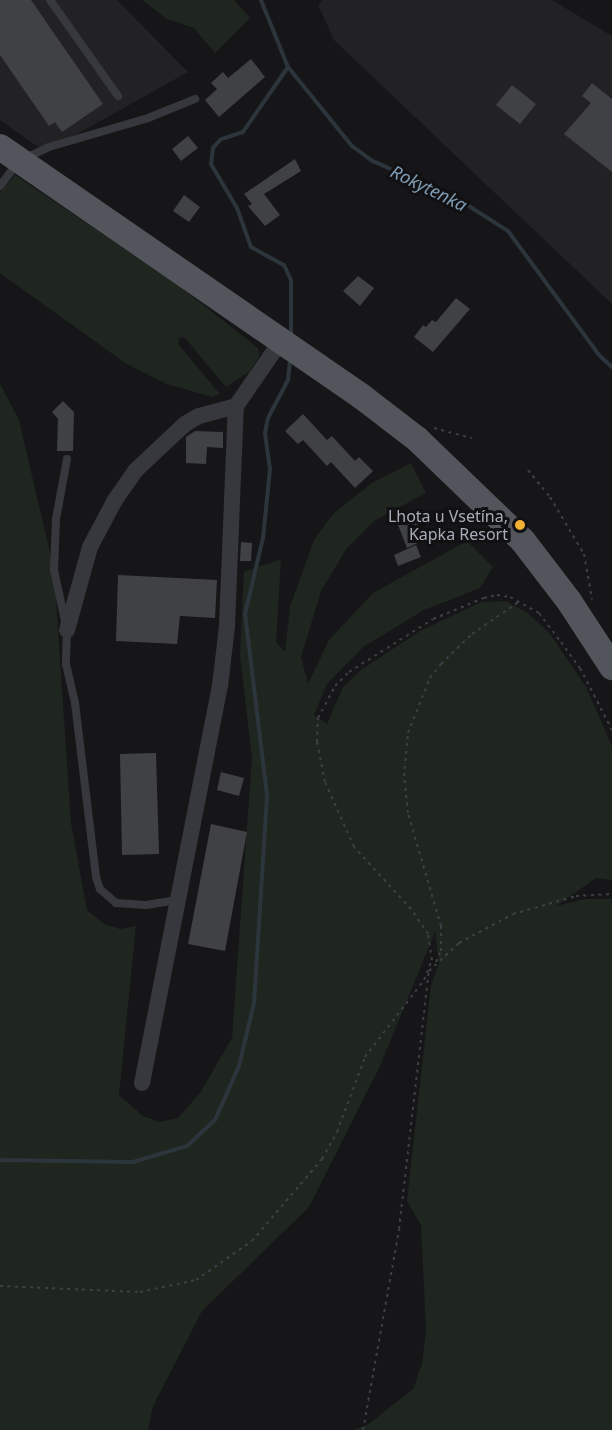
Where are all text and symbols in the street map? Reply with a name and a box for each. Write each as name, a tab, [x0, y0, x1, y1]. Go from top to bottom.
water label: Rokytenka	[387, 160, 471, 216]
place label: Lhota u Vsetína, Kapka Resort	[388, 506, 508, 544]
marker: Lhota u Vsetína, Kapka Resort	[513, 518, 527, 532]

